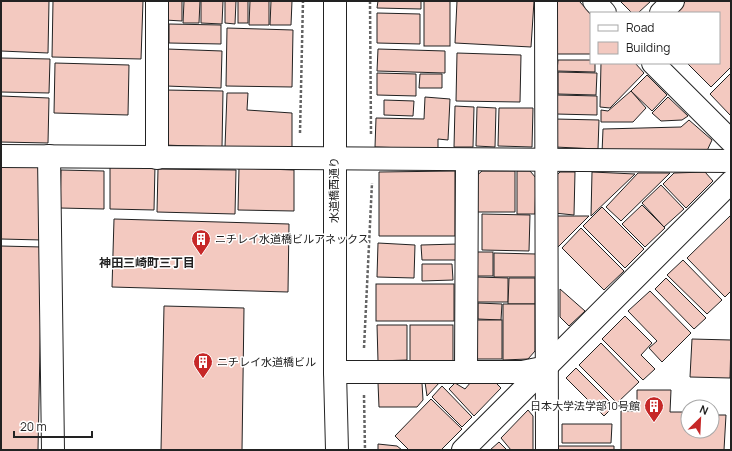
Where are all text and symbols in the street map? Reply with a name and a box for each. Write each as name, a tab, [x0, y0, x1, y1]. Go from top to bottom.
legend	[590, 12, 720, 64]
text: Road	[626, 19, 654, 36]
text: Building	[626, 39, 670, 56]
street label: 水道橋西通り	[326, 157, 341, 223]
building icon: ニチレイ水道橋ビルアネックス	[190, 228, 212, 256]
place label: ニチレイ水道橋ビルアネックス	[215, 231, 369, 246]
district label: 神田三崎町三丁目	[99, 254, 195, 271]
building icon: ニチレイ水道橋ビル	[192, 351, 214, 379]
place label: ニチレイ水道橋ビル	[217, 354, 316, 369]
building icon: 日本大学法学部10号館	[643, 395, 665, 423]
place label: 日本大学法学部10号館	[530, 398, 640, 413]
north arrow	[680, 399, 720, 439]
text: N	[698, 401, 711, 418]
scale bar	[14, 413, 92, 439]
text: 20 m	[20, 418, 47, 435]

